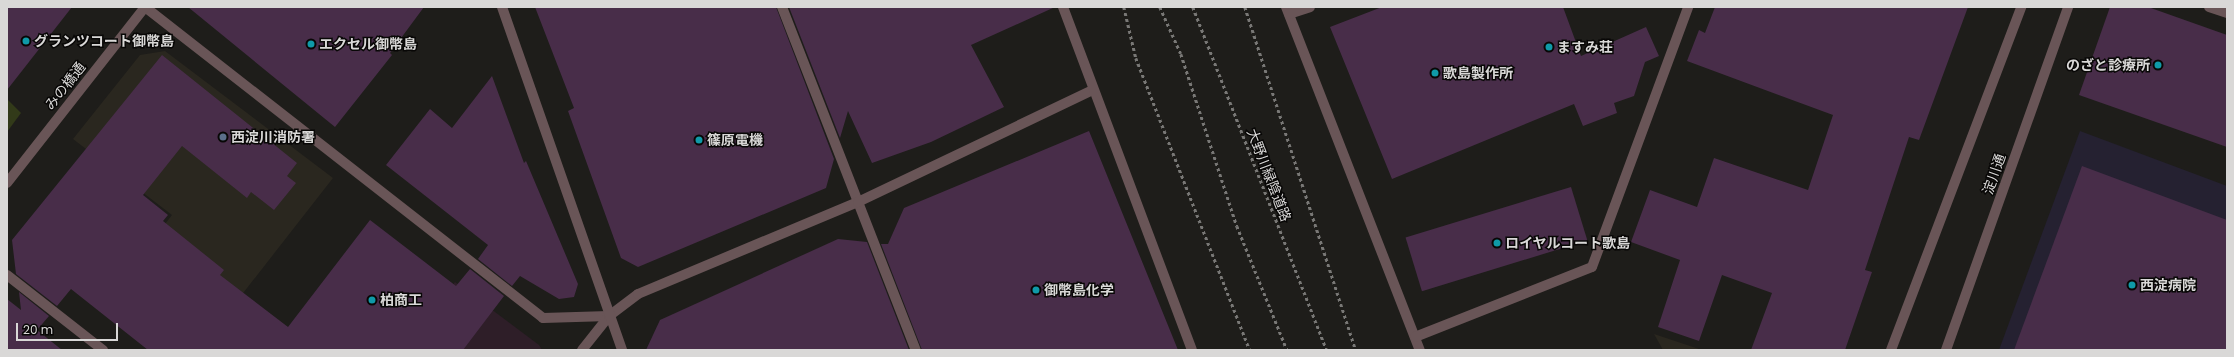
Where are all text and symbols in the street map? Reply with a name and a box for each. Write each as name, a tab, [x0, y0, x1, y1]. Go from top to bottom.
place label: グランツコート御幣島	[34, 33, 174, 49]
marker: グランツコート御幣島	[21, 36, 31, 46]
place label: エクセル御幣島	[319, 36, 417, 52]
marker: エクセル御幣島	[306, 39, 316, 49]
place label: ますみ荘	[1557, 39, 1613, 55]
marker: ますみ荘	[1544, 42, 1554, 52]
place label: のざと診療所	[2066, 57, 2150, 73]
street label: みの橋通	[41, 59, 89, 113]
marker: のざと診療所	[2153, 60, 2163, 70]
place label: 歌島製作所	[1443, 65, 1513, 81]
marker: 歌島製作所	[1430, 68, 1440, 78]
street label: 大野川緑陰道路	[1244, 126, 1294, 224]
place label: 西淀川消防署	[231, 129, 315, 145]
marker: 西淀川消防署	[218, 132, 228, 142]
place label: 篠原電機	[707, 132, 763, 148]
marker: 篠原電機	[694, 135, 704, 145]
street label: 淀川通	[1979, 151, 2009, 197]
place label: ロイヤルコート歌島	[1505, 235, 1631, 251]
marker: ロイヤルコート歌島	[1492, 238, 1502, 248]
place label: 西淀病院	[2140, 277, 2196, 293]
marker: 西淀病院	[2127, 280, 2137, 290]
place label: 御幣島化学	[1044, 282, 1114, 298]
marker: 御幣島化学	[1031, 285, 1041, 295]
place label: 柏商工	[380, 292, 422, 308]
marker: 柏商工	[367, 295, 377, 305]
scale bar	[18, 315, 120, 341]
text: 20 m	[23, 321, 53, 338]

